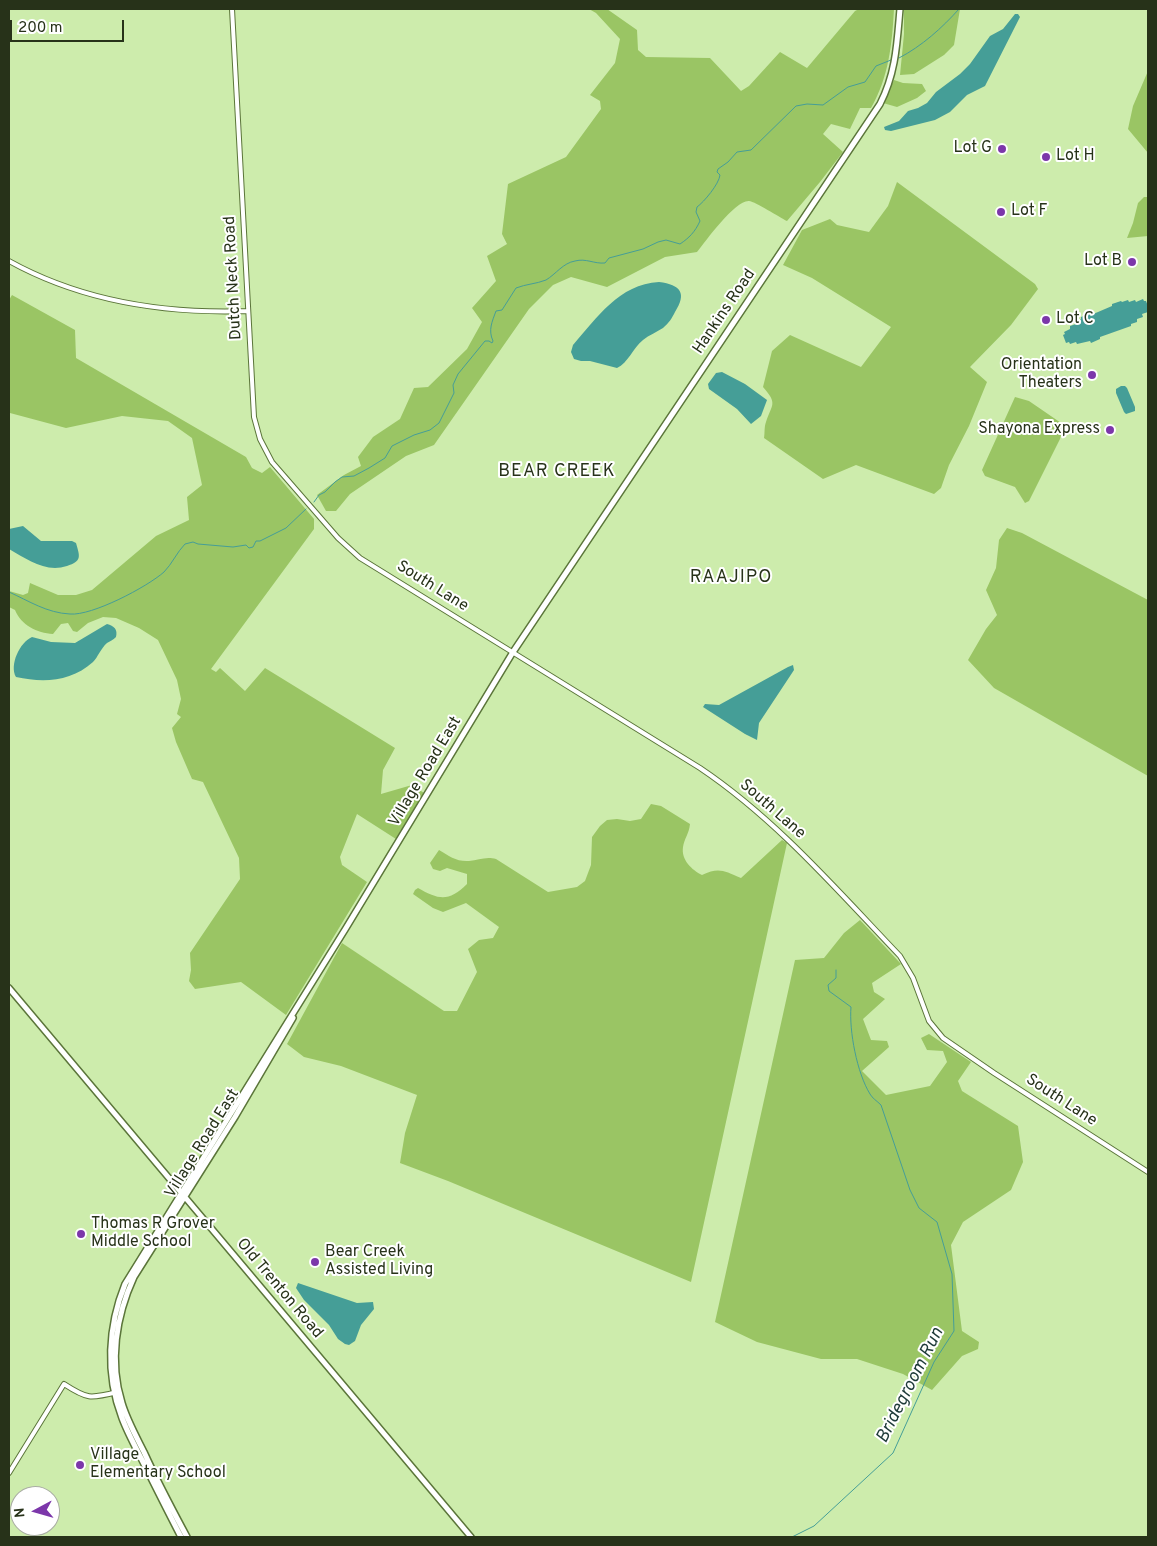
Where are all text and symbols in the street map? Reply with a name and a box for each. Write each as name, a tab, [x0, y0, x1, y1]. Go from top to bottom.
scale bar	[12, 10, 126, 42]
text: 200 m	[18, 19, 63, 38]
place label: Lot G	[953, 139, 992, 159]
marker: Lot G	[996, 143, 1008, 155]
place label: Lot H	[1056, 147, 1095, 167]
marker: Lot H	[1040, 151, 1052, 163]
place label: Lot F	[1011, 202, 1048, 222]
marker: Lot F	[995, 206, 1007, 218]
street label: Dutch Neck Road	[221, 216, 247, 340]
place label: Lot B	[1084, 252, 1122, 272]
marker: Lot B	[1126, 256, 1138, 268]
street label: Hankins Road	[690, 266, 760, 358]
place label: Lot C	[1056, 310, 1094, 330]
marker: Lot C	[1040, 314, 1052, 326]
place label: Orientation Theaters	[1001, 356, 1082, 394]
marker: Orientation Theaters	[1086, 369, 1098, 381]
place label: Shayona Express	[978, 420, 1100, 440]
marker: Shayona Express	[1104, 424, 1116, 436]
district label: BEAR CREEK	[497, 461, 617, 483]
street label: South Lane	[393, 557, 471, 617]
district label: RAAJIPO	[689, 567, 773, 589]
street label: Village Road East	[386, 714, 466, 830]
street label: South Lane	[735, 776, 809, 844]
street label: South Lane	[1022, 1071, 1100, 1131]
street label: Village Road East	[162, 1086, 244, 1202]
place label: Thomas R Grover Middle School	[91, 1215, 215, 1253]
marker: Thomas R Grover Middle School	[75, 1228, 87, 1240]
street label: Old Trenton Road	[232, 1235, 326, 1343]
place label: Bear Creek Assisted Living	[325, 1243, 433, 1281]
marker: Bear Creek Assisted Living	[309, 1256, 321, 1268]
water label: Bridegroom Run	[873, 1325, 949, 1447]
place label: Village Elementary School	[90, 1446, 226, 1484]
marker: Village Elementary School	[74, 1459, 86, 1471]
north arrow	[10, 1486, 60, 1536]
text: N	[12, 1507, 30, 1518]

